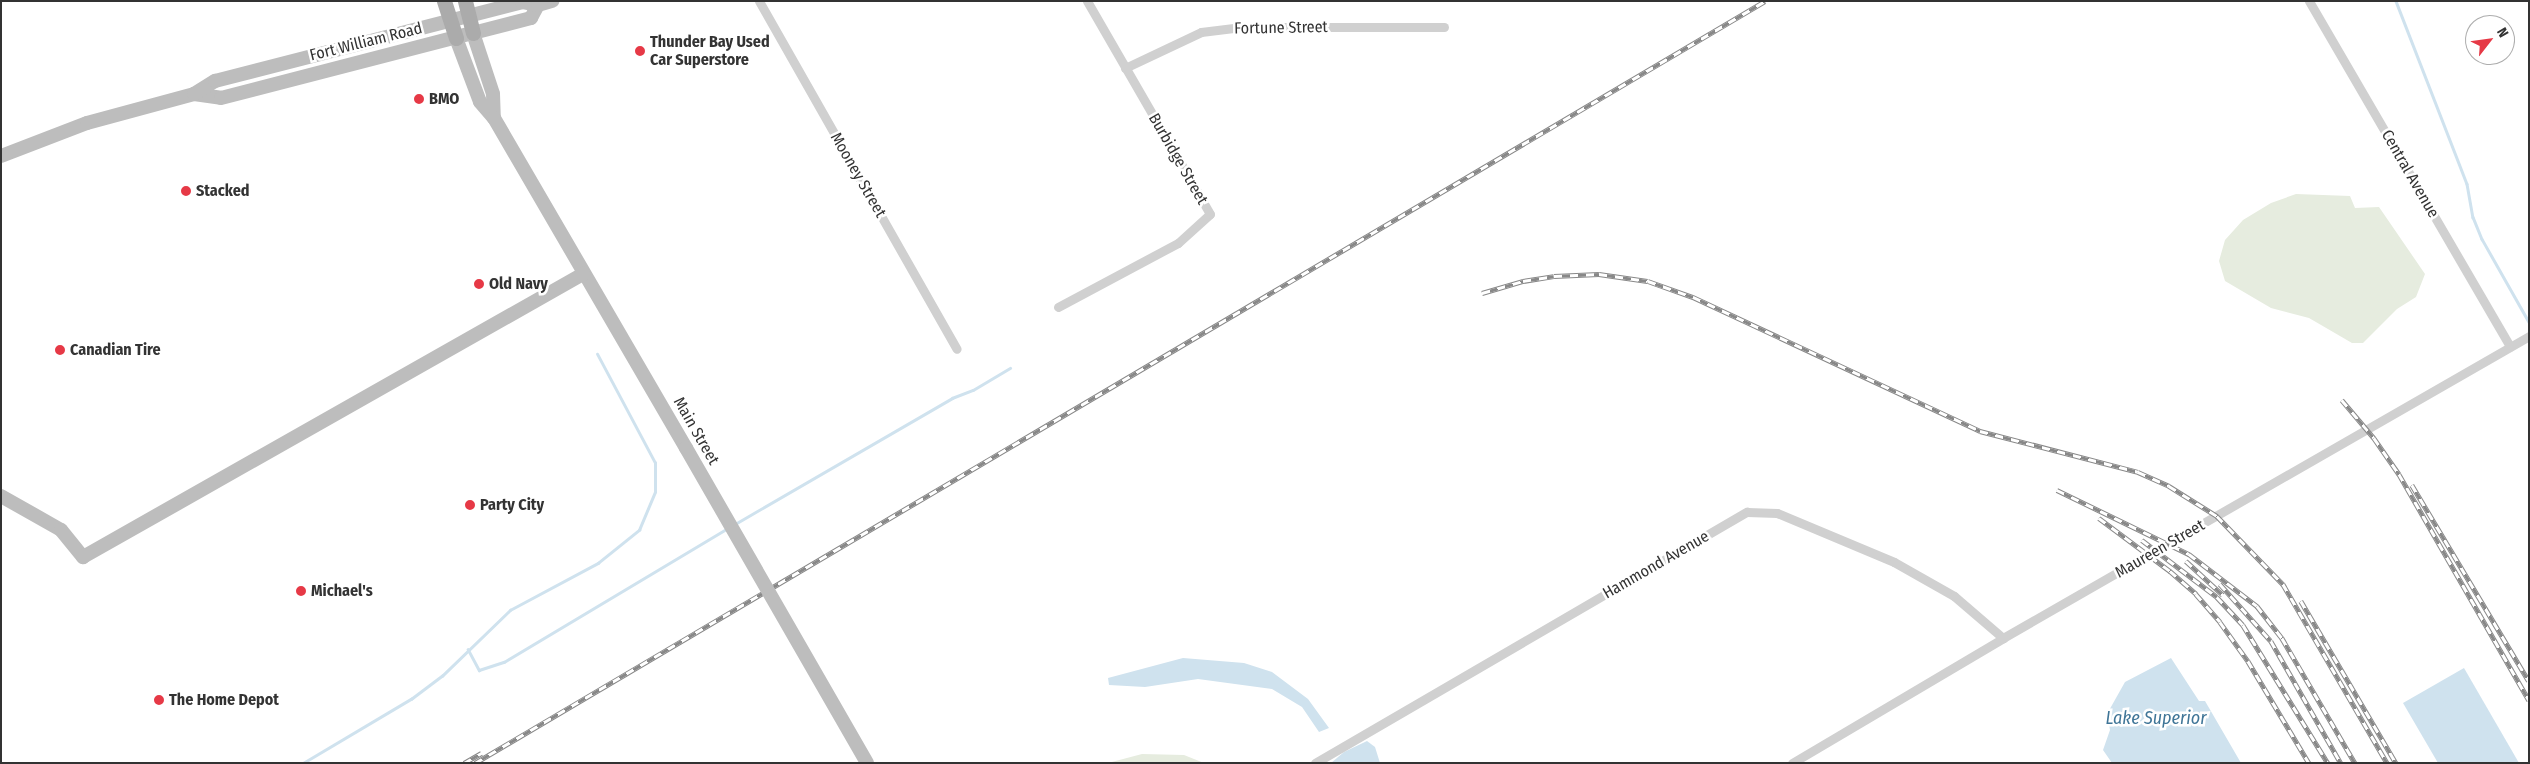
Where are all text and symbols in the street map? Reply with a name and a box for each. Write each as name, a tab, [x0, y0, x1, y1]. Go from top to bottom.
north arrow	[2465, 15, 2515, 65]
street label: Fortune Street	[1234, 18, 1328, 38]
street label: Fort William Road	[308, 19, 424, 65]
text: N	[2493, 25, 2512, 41]
place label: Thunder Bay Used Car Superstore	[650, 32, 770, 70]
marker: Thunder Bay Used Car Superstore	[634, 45, 646, 57]
place label: BMO	[429, 89, 459, 109]
marker: BMO	[413, 93, 425, 105]
street label: Burbidge Street	[1144, 110, 1212, 208]
street label: Central Avenue	[2377, 127, 2443, 221]
street label: Mooney Street	[826, 129, 890, 221]
place label: Stacked	[196, 181, 249, 201]
marker: Stacked	[180, 185, 192, 197]
place label: Old Navy	[489, 274, 548, 294]
marker: Old Navy	[473, 278, 485, 290]
place label: Canadian Tire	[70, 340, 161, 360]
marker: Canadian Tire	[54, 344, 66, 356]
street label: Main Street	[669, 394, 723, 468]
place label: Party City	[480, 495, 544, 515]
marker: Party City	[464, 499, 476, 511]
street label: Maureen Street	[2112, 516, 2208, 582]
street label: Hammond Avenue	[1599, 527, 1713, 603]
place label: Michael's	[311, 581, 373, 601]
marker: Michael's	[295, 585, 307, 597]
place label: The Home Depot	[169, 690, 279, 710]
marker: The Home Depot	[153, 694, 165, 706]
water label: Lake Superior	[2106, 707, 2206, 729]

